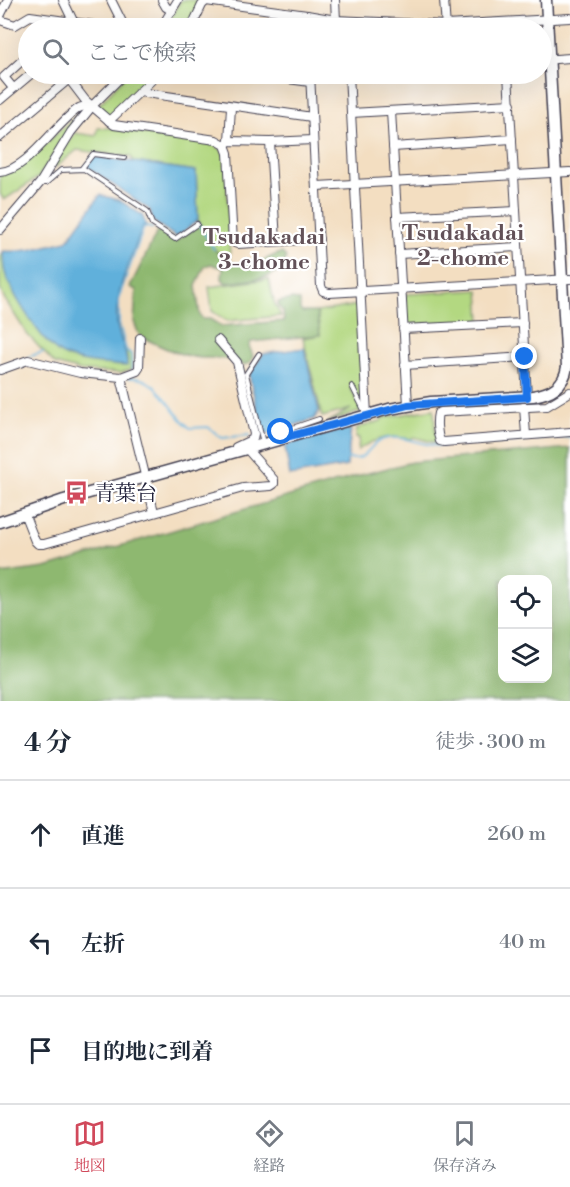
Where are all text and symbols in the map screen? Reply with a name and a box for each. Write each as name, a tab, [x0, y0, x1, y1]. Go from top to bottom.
search box	[18, 18, 552, 84]
icon: search	[39, 35, 72, 68]
text: ここで検索	[87, 40, 197, 67]
district label: Tsudakadai 2-chome	[402, 220, 524, 272]
district label: Tsudakadai 3-chome	[203, 224, 325, 276]
route end	[511, 343, 537, 369]
route start	[267, 418, 293, 444]
bus stop icon: 青葉台	[63, 480, 89, 506]
place label: 青葉台	[94, 481, 157, 507]
map controls	[498, 575, 552, 683]
button: locate	[498, 575, 552, 629]
button: layers	[498, 629, 552, 683]
text: 4 分	[24, 727, 72, 759]
text: 徒歩 · 300 m	[435, 730, 546, 755]
icon: ahead	[24, 818, 57, 851]
text: 260 m	[488, 822, 546, 847]
text: 直進	[81, 823, 125, 850]
icon: left	[24, 926, 57, 959]
text: 40 m	[499, 930, 546, 955]
text: 左折	[81, 931, 125, 958]
icon: arrive	[24, 1034, 57, 1067]
text: 目的地に到着	[81, 1039, 213, 1066]
tab: 地図	[73, 1117, 106, 1176]
tab: 経路	[253, 1117, 286, 1176]
tab: 保存済み	[433, 1117, 497, 1176]

